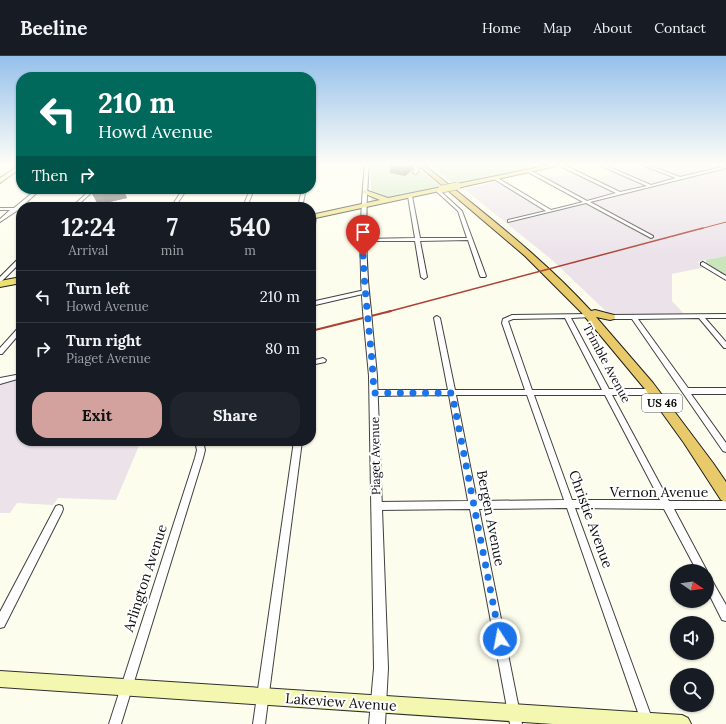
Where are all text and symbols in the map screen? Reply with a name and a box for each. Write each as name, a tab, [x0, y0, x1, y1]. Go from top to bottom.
text: Beeline	[20, 16, 88, 40]
text: Home	[482, 19, 521, 37]
text: Map	[543, 19, 571, 37]
text: About	[593, 19, 632, 37]
text: Contact	[654, 19, 706, 37]
text: 210 m	[98, 85, 175, 121]
icon: left	[32, 88, 84, 140]
text: Howd Avenue	[98, 120, 213, 143]
icon: right	[76, 164, 98, 186]
text: Then	[32, 166, 68, 185]
text: 12:24	[61, 212, 116, 243]
text: 7	[167, 212, 178, 243]
text: 540	[229, 212, 271, 243]
pin	[346, 215, 380, 256]
icon: arrive	[352, 221, 374, 243]
text: Arrival	[69, 242, 108, 259]
text: min	[161, 242, 184, 259]
text: m	[244, 242, 256, 259]
text: Turn left	[66, 279, 130, 298]
icon: left	[32, 286, 54, 308]
text: 210 m	[260, 287, 300, 306]
text: Howd Avenue	[66, 298, 149, 315]
street label: Trimble Avenue	[580, 321, 634, 406]
text: Turn right	[66, 331, 142, 350]
icon: right	[32, 338, 54, 360]
text: 80 m	[265, 339, 300, 358]
text: Piaget Avenue	[66, 350, 151, 367]
button: Exit	[32, 392, 162, 438]
button: Share	[170, 392, 300, 438]
road number: US 46	[642, 394, 682, 412]
street label: Piaget Avenue	[367, 416, 383, 495]
street label: Christie Avenue	[565, 468, 617, 571]
street label: Bergen Avenue	[473, 469, 509, 568]
street label: Vernon Avenue	[609, 483, 709, 501]
street label: Arlington Avenue	[119, 522, 171, 635]
north arrow	[670, 564, 714, 608]
map controls	[670, 564, 714, 712]
button: sound	[670, 616, 714, 660]
position arrow	[479, 618, 521, 660]
button: search	[670, 668, 714, 712]
street label: Lakeview Avenue	[285, 689, 398, 715]

